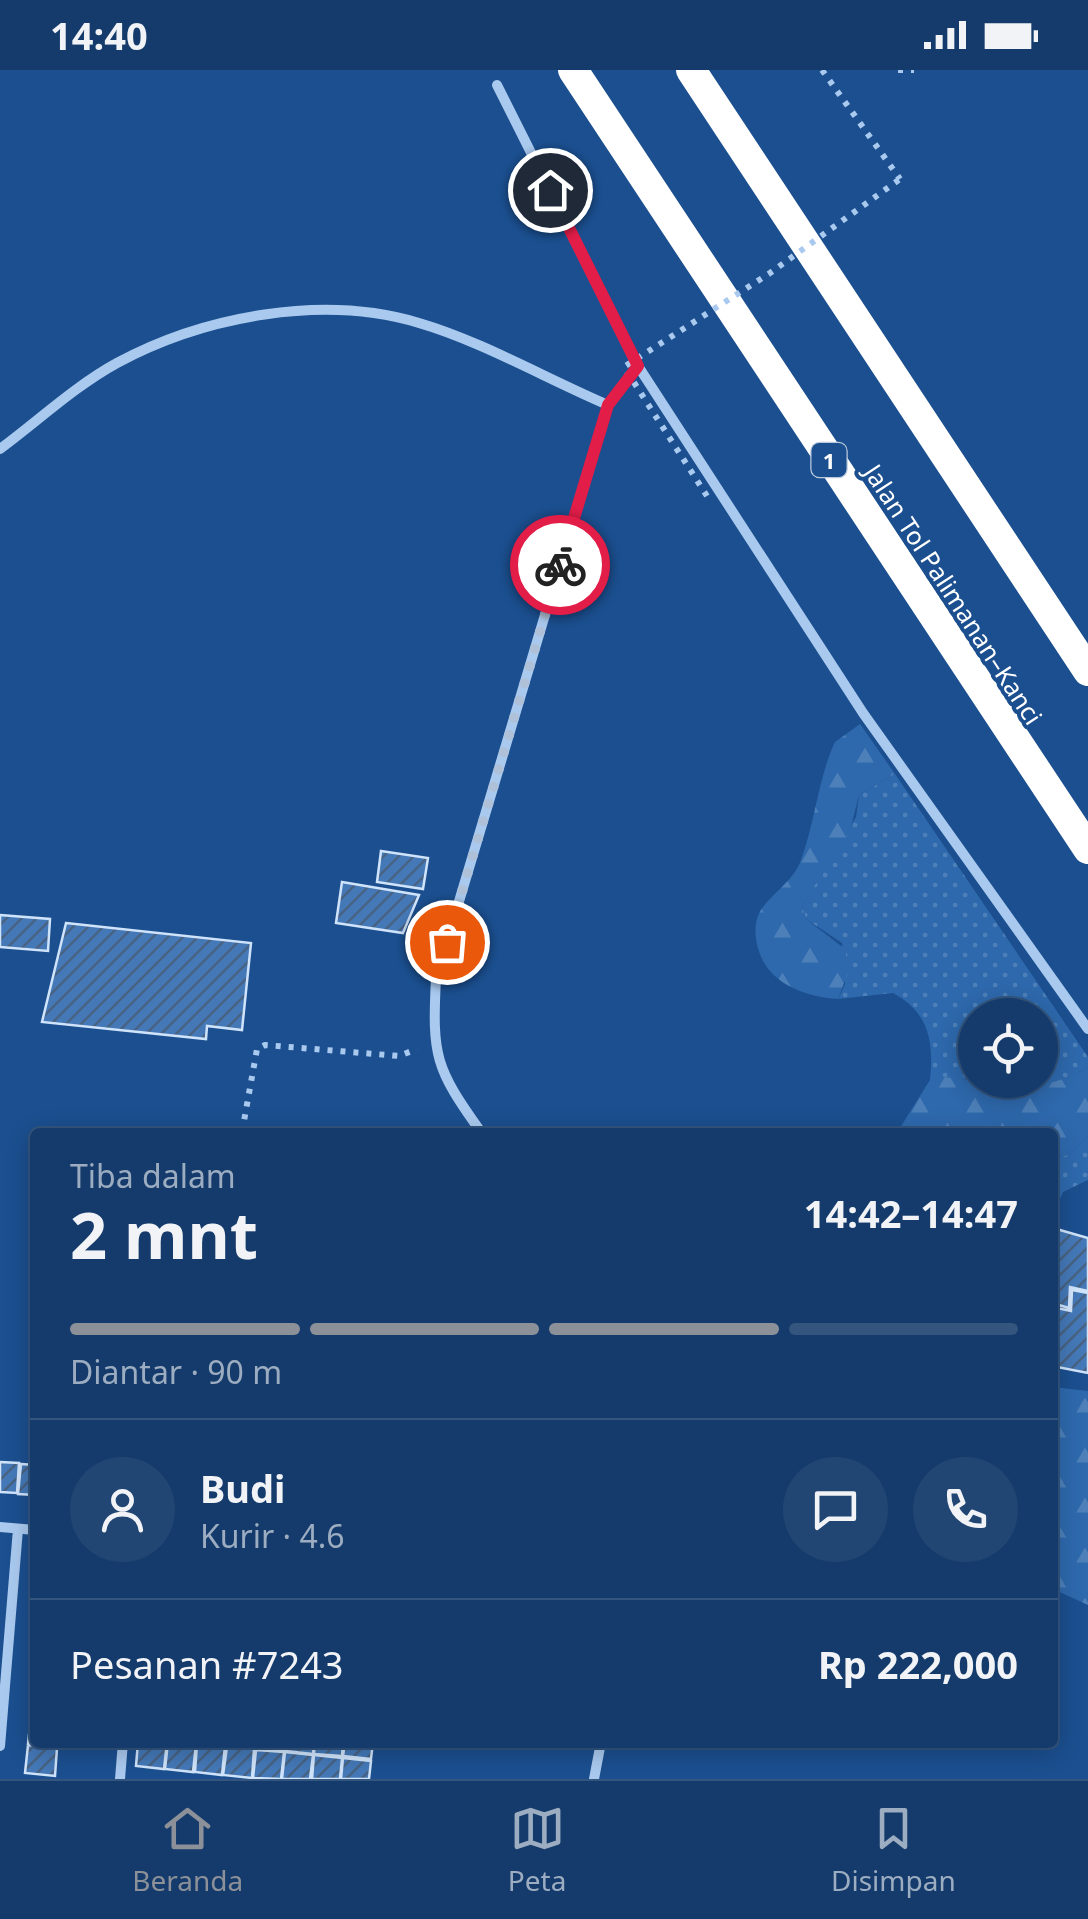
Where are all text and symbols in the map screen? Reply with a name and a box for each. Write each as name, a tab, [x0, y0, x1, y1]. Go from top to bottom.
text: 14:40	[50, 9, 148, 61]
pin	[508, 148, 593, 233]
icon: home	[523, 163, 578, 218]
road number: 1	[812, 443, 846, 477]
street label: Jalan Tol Palimanan–Kanci	[856, 456, 1051, 731]
courier	[510, 515, 610, 615]
icon: bike	[533, 538, 588, 593]
pin	[405, 900, 490, 985]
icon: bag	[420, 915, 475, 970]
map controls	[958, 998, 1058, 1098]
button: locate	[958, 998, 1058, 1098]
text: Tiba dalam	[70, 1154, 236, 1197]
text: 14:42–14:47	[804, 1187, 1018, 1239]
text: 2 mnt	[70, 1190, 258, 1278]
text: Diantar · 90 m	[70, 1350, 282, 1393]
button: person	[70, 1457, 175, 1562]
button: chat	[783, 1457, 888, 1562]
button: phone	[913, 1457, 1018, 1562]
text: Budi	[200, 1462, 285, 1514]
text: Kurir · 4.6	[200, 1514, 345, 1557]
text: Pesanan #7243	[70, 1638, 344, 1690]
text: Rp 222,000	[818, 1638, 1018, 1690]
tab: Beranda	[132, 1801, 243, 1899]
tab: Peta	[508, 1801, 566, 1899]
tab: Disimpan	[831, 1801, 956, 1899]

